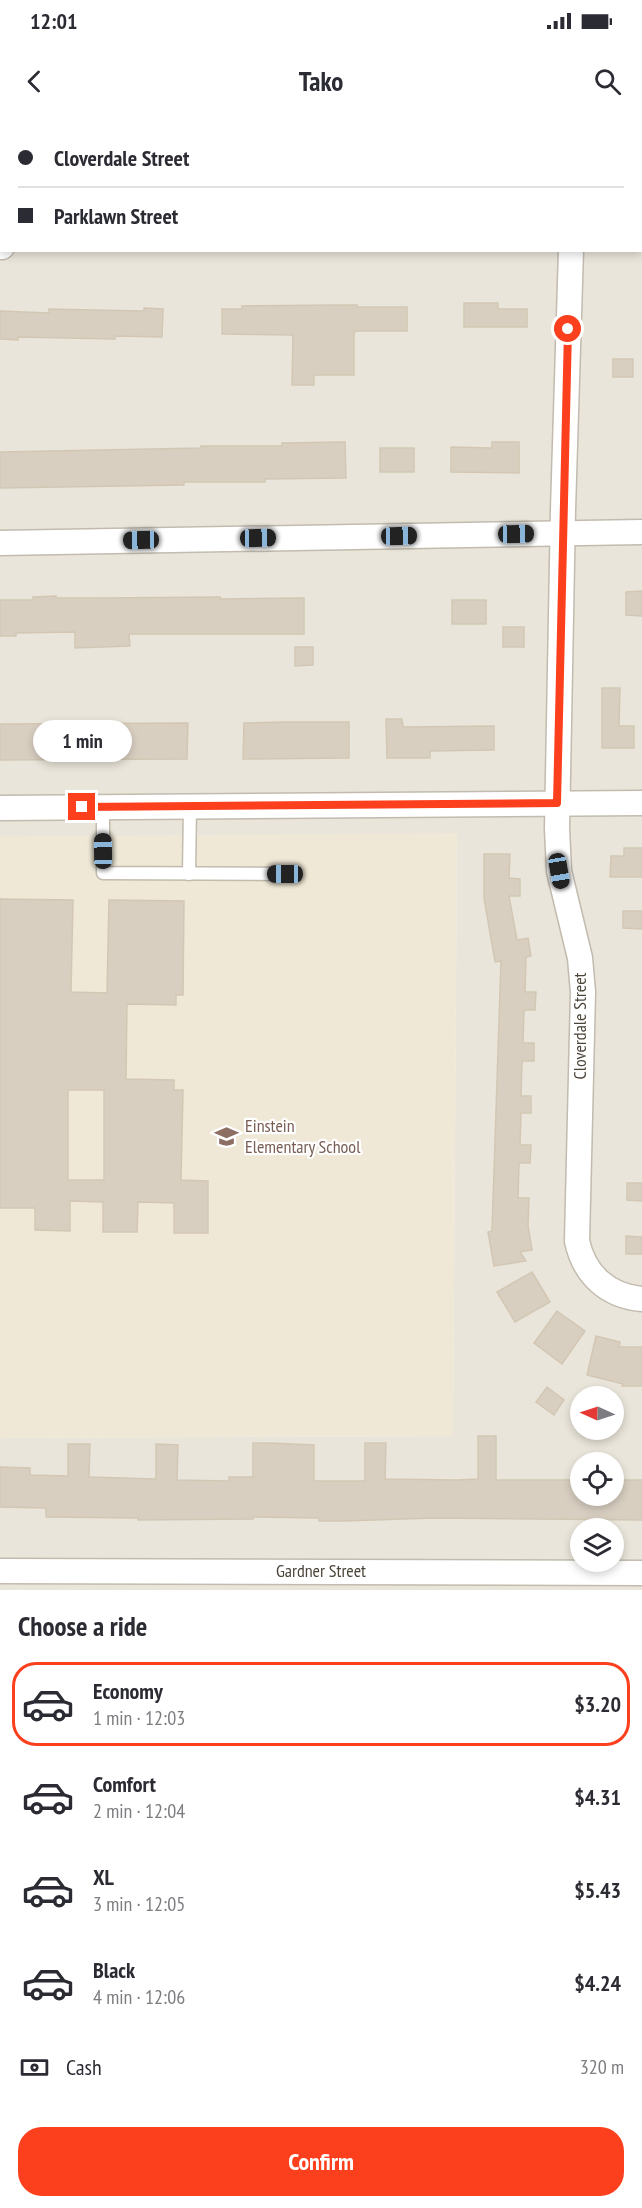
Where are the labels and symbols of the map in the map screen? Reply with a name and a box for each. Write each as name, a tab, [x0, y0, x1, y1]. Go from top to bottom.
route start	[554, 315, 581, 342]
car	[498, 525, 534, 543]
car	[381, 527, 417, 545]
car	[240, 529, 276, 547]
car	[123, 531, 159, 549]
callout: 1 min	[32, 720, 132, 762]
route end	[68, 793, 95, 820]
car	[94, 833, 112, 869]
car	[547, 852, 571, 890]
car	[267, 865, 303, 883]
street label: Cloverdale Street	[568, 972, 591, 1080]
place label: Einstein Elementary School	[245, 1114, 361, 1158]
school or university icon: Einstein Elementary School	[214, 1123, 240, 1149]
north arrow	[570, 1386, 624, 1440]
street label: Gardner Street	[276, 1559, 366, 1582]

